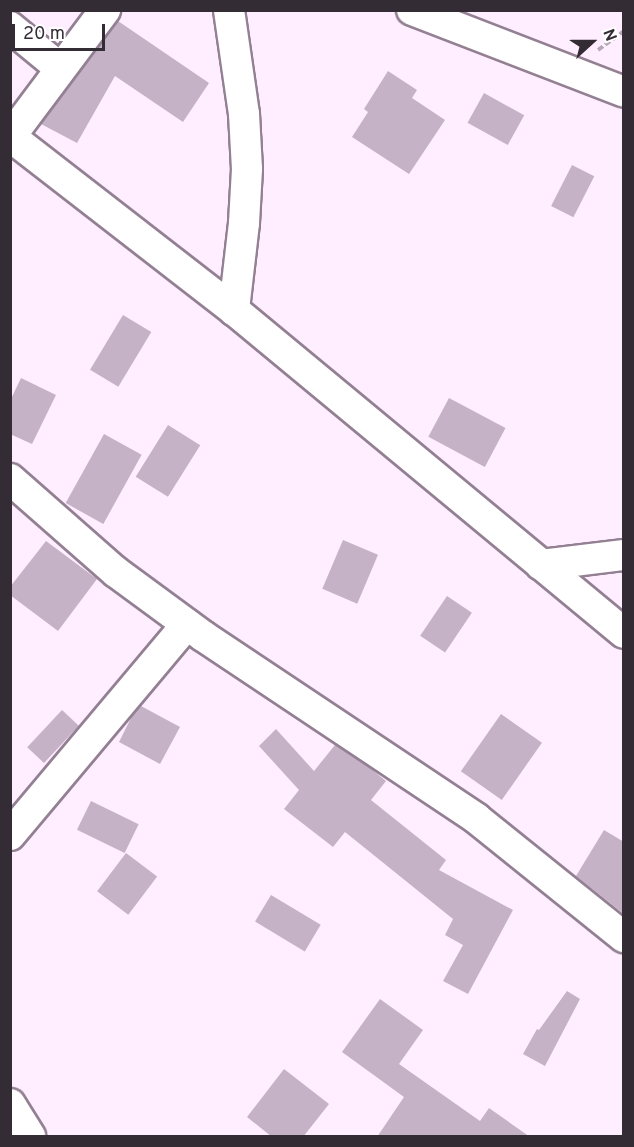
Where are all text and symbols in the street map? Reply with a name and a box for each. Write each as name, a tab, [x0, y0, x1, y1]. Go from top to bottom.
scale bar	[15, 12, 108, 50]
north arrow	[562, 12, 622, 72]
text: 20 m	[23, 23, 65, 46]
text: N	[597, 27, 620, 45]

